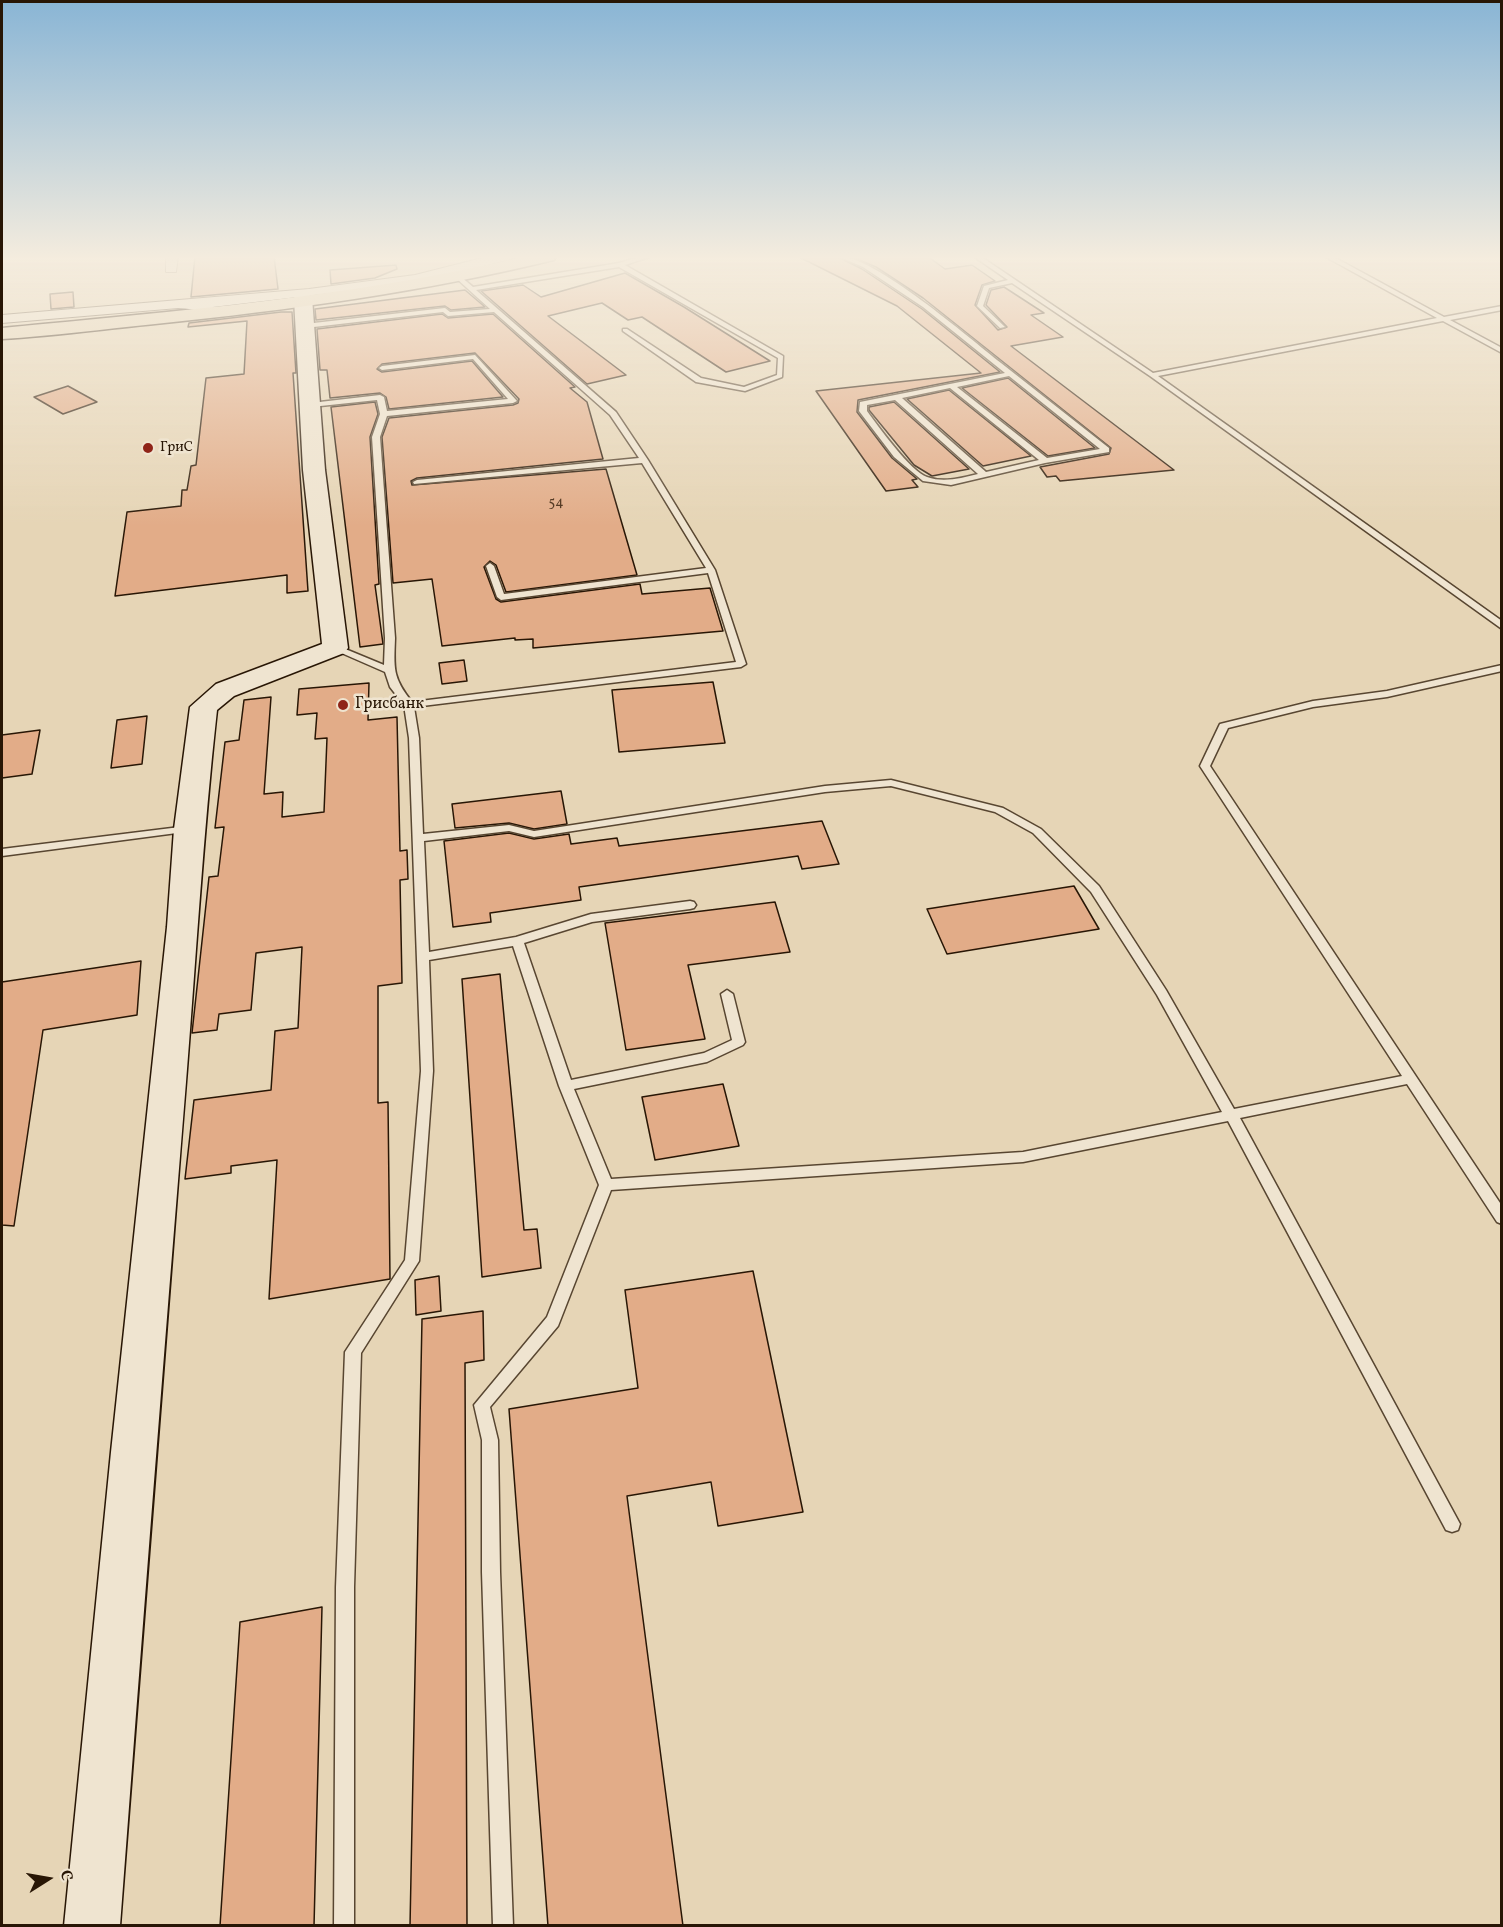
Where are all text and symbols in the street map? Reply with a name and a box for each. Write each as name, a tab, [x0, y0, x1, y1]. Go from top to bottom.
place label: ГриС	[160, 440, 193, 456]
marker: ГриС	[141, 441, 155, 455]
house number: 54	[548, 495, 564, 511]
place label: Грисбанк	[355, 695, 424, 715]
marker: Грисбанк	[336, 698, 350, 712]
north arrow	[18, 1849, 78, 1909]
text: С	[54, 1868, 77, 1883]

